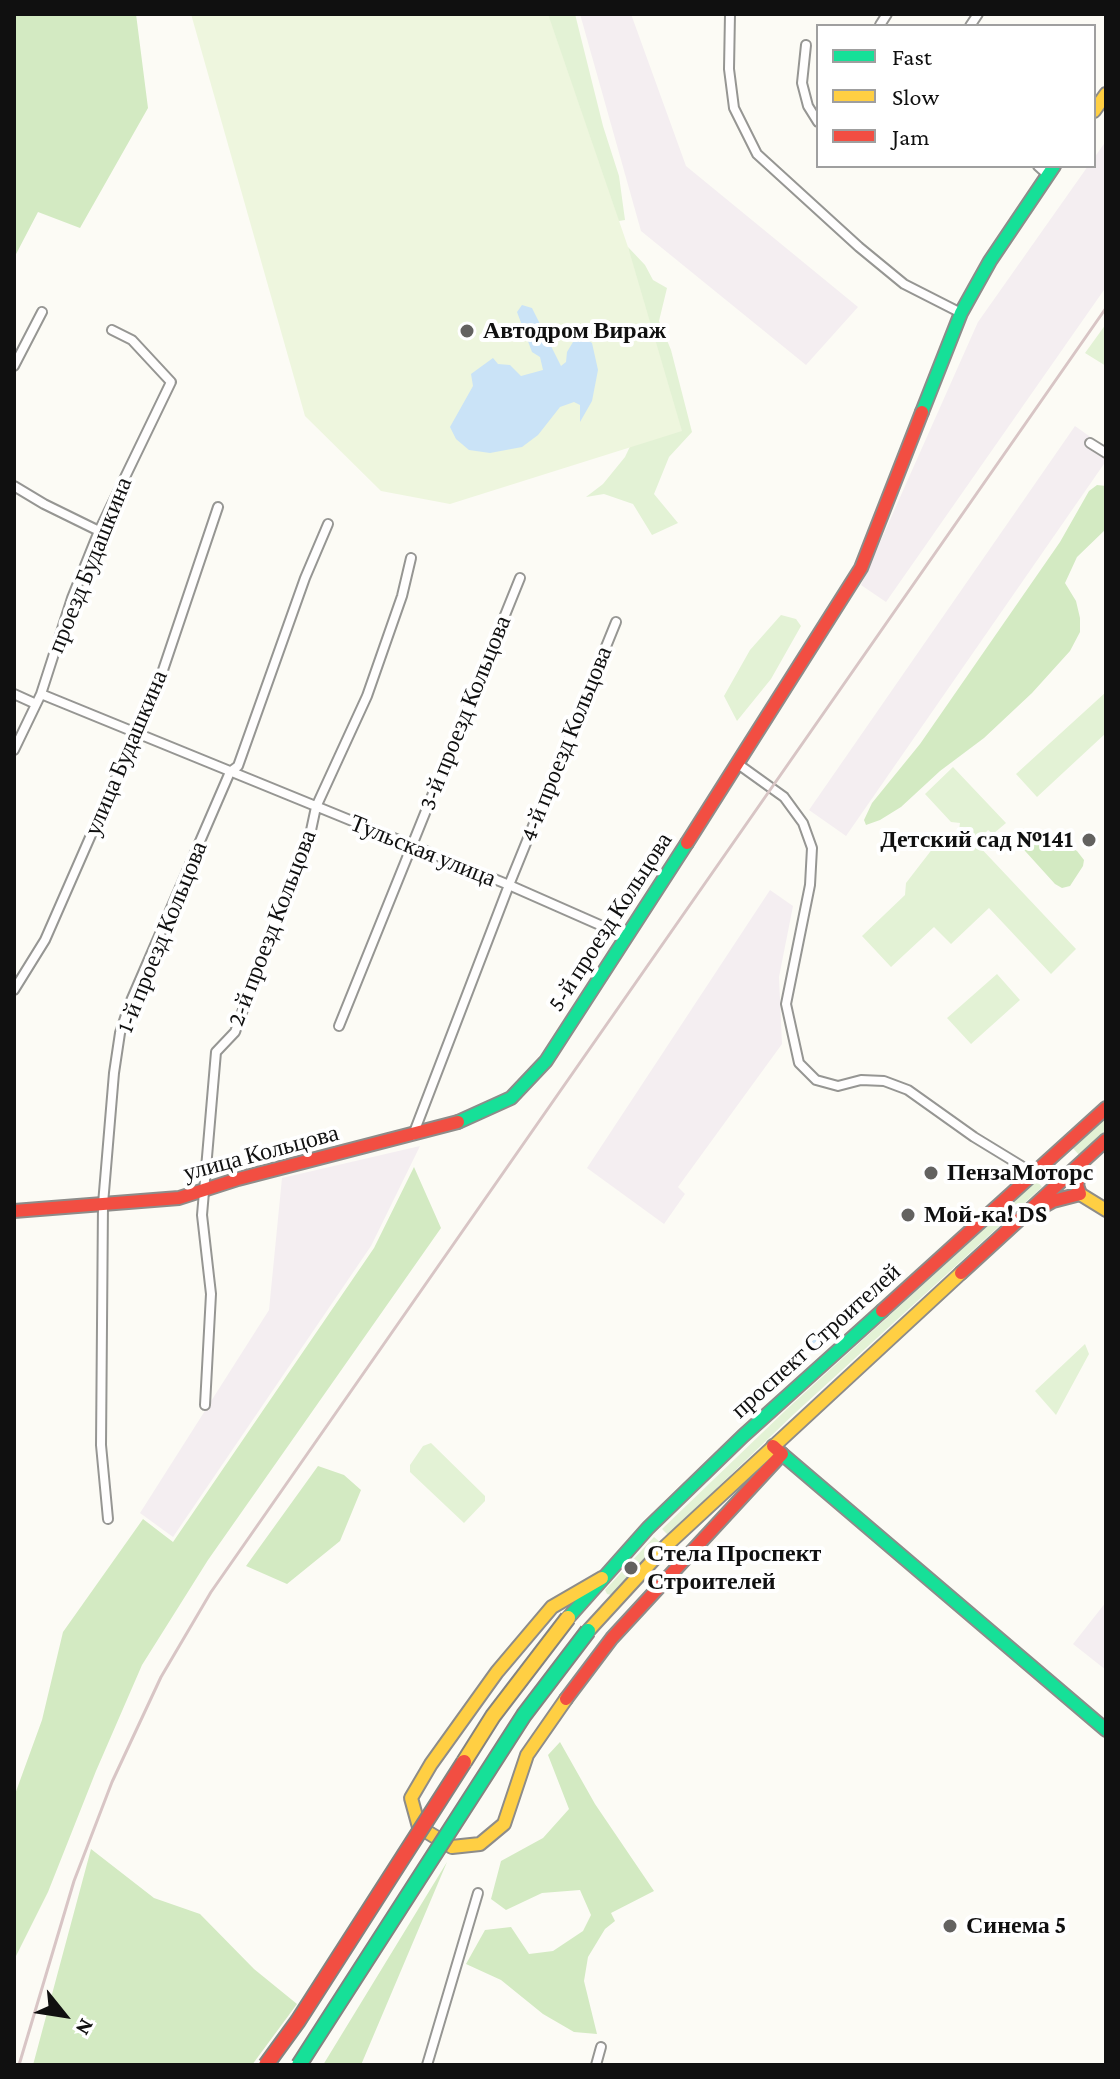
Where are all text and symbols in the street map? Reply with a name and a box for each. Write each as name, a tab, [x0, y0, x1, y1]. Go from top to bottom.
legend	[816, 24, 1096, 168]
text: Fast	[892, 43, 932, 70]
text: Slow	[892, 83, 939, 110]
text: Jam	[892, 123, 930, 150]
place label: Автодром Вираж	[483, 317, 666, 345]
marker: Автодром Вираж	[458, 322, 476, 340]
street label: проезд Будашкина	[42, 473, 138, 657]
street label: 3-й проезд Кольцова	[413, 612, 517, 814]
street label: 4-й проезд Кольцова	[514, 642, 618, 846]
street label: улица Будашкина	[78, 666, 174, 840]
street label: Тульская улица	[346, 809, 500, 893]
street label: 2-й проезд Кольцова	[221, 826, 323, 1030]
place label: Детский сад №141	[880, 826, 1073, 854]
street label: 5-й проезд Кольцова	[542, 827, 678, 1017]
marker: Детский сад №141	[1080, 831, 1098, 849]
street label: 1-й проезд Кольцова	[110, 837, 214, 1037]
street label: улица Кольцова	[180, 1118, 342, 1188]
place label: ПензаМоторс	[947, 1159, 1093, 1187]
marker: ПензаМоторс	[922, 1164, 940, 1182]
place label: Мой-ка! DS	[924, 1201, 1047, 1229]
marker: Мой-ка! DS	[899, 1206, 917, 1224]
street label: проспект Строителей	[725, 1257, 907, 1425]
place label: Стела Проспект Строителей	[647, 1540, 821, 1596]
marker: Стела Проспект Строителей	[622, 1559, 640, 1577]
place label: Синема 5	[966, 1912, 1066, 1940]
marker: Синема 5	[941, 1917, 959, 1935]
north arrow	[24, 1975, 104, 2055]
text: N	[71, 2015, 100, 2040]

